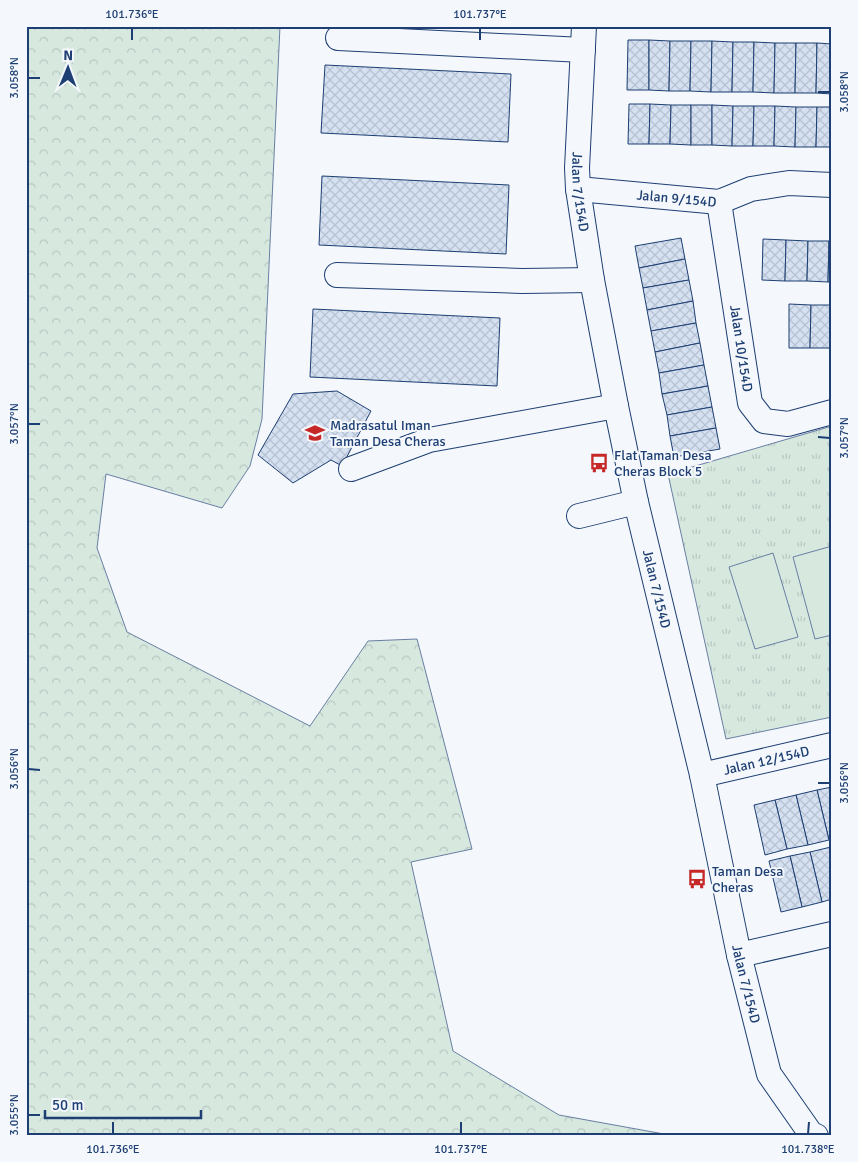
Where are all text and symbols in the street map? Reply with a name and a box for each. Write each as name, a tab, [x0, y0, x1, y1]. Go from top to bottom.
text: 101.736°E	[105, 7, 159, 22]
text: 101.737°E	[453, 7, 507, 22]
north arrow	[42, 42, 92, 92]
text: N	[63, 47, 73, 64]
text: 3.058°N	[7, 57, 22, 99]
text: 3.058°N	[837, 71, 852, 113]
street label: Jalan 7/154D	[568, 151, 592, 233]
street label: Jalan 9/154D	[636, 186, 717, 211]
street label: Jalan 10/154D	[726, 304, 756, 393]
text: 3.057°N	[7, 403, 22, 445]
place label: Madrasatul Iman Taman Desa Cheras	[330, 417, 446, 450]
text: 3.057°N	[837, 417, 852, 459]
school or university icon: Madrasatul Iman Taman Desa Cheras	[304, 422, 326, 444]
place label: Flat Taman Desa Cheras Block 5	[614, 447, 712, 480]
bus stop icon: Flat Taman Desa Cheras Block 5	[588, 452, 610, 474]
street label: Jalan 7/154D	[639, 548, 674, 630]
street label: Jalan 12/154D	[722, 742, 811, 779]
text: 3.056°N	[7, 748, 22, 790]
text: 3.056°N	[837, 762, 852, 804]
place label: Taman Desa Cheras	[712, 863, 783, 896]
bus stop icon: Taman Desa Cheras	[686, 868, 708, 890]
street label: Jalan 7/154D	[728, 943, 764, 1025]
scale bar	[45, 1087, 201, 1119]
text: 3.055°N	[7, 1094, 22, 1136]
text: 50 m	[52, 1096, 83, 1114]
text: 101.736°E	[86, 1142, 140, 1157]
text: 101.737°E	[434, 1142, 488, 1157]
text: 101.738°E	[781, 1142, 835, 1157]

